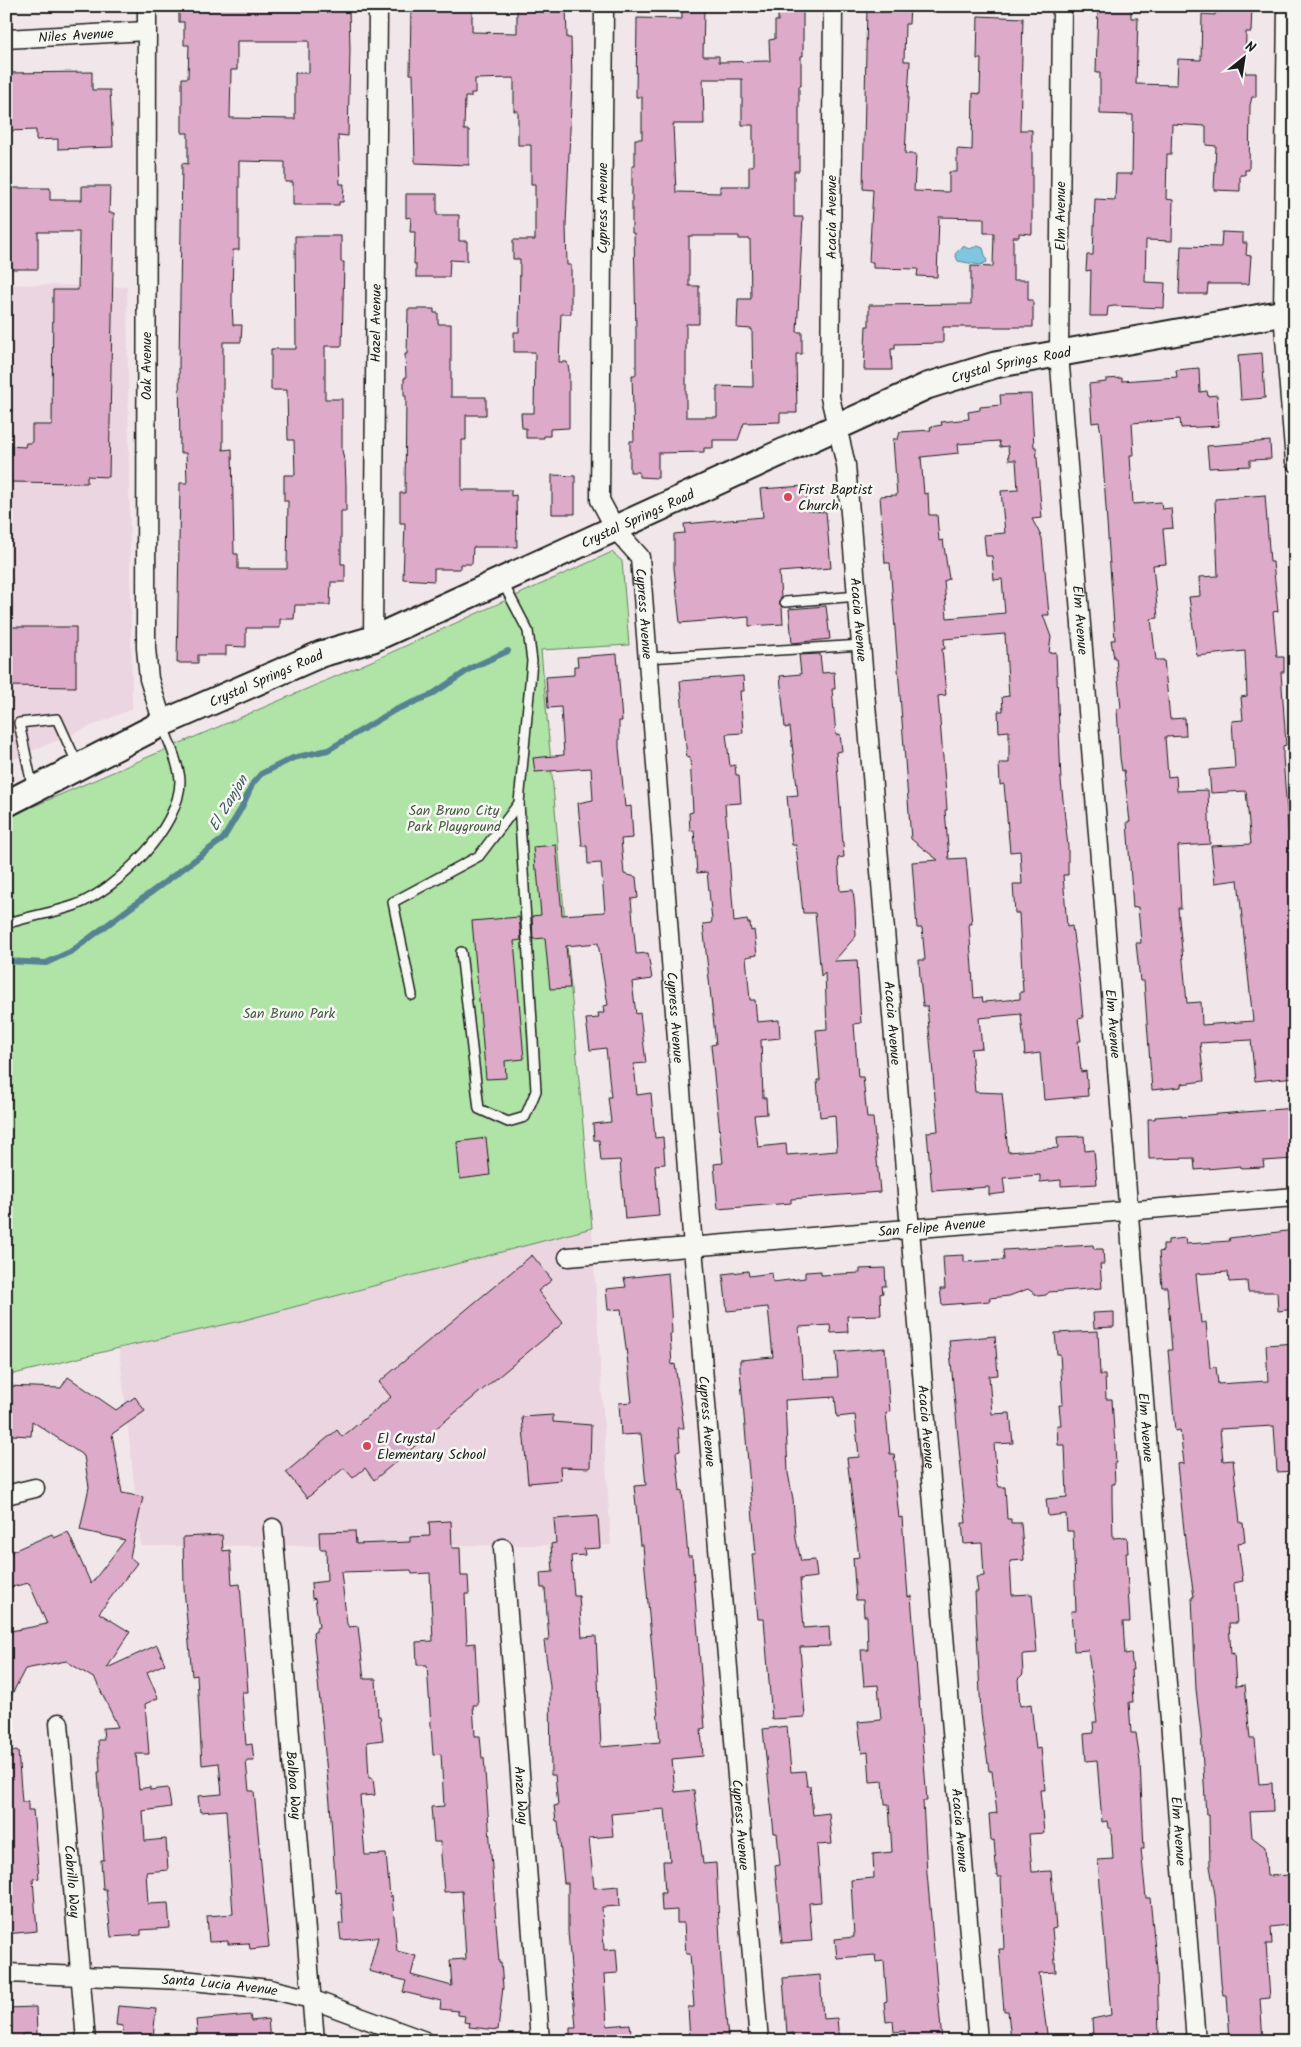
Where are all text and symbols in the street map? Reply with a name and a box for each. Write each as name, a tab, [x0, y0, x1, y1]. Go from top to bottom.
street label: Niles Avenue	[38, 23, 115, 49]
north arrow	[1218, 32, 1268, 82]
text: N	[1241, 36, 1259, 59]
street label: Cypress Avenue	[592, 162, 614, 254]
street label: Acacia Avenue	[821, 174, 843, 259]
street label: Elm Avenue	[1050, 181, 1072, 251]
street label: Hazel Avenue	[365, 283, 388, 362]
street label: Oak Avenue	[136, 331, 158, 400]
street label: Crystal Springs Road	[948, 341, 1074, 390]
place label: First Baptist Church	[798, 479, 873, 517]
street label: Crystal Springs Road	[578, 483, 699, 555]
marker: First Baptist Church	[782, 491, 794, 503]
street label: Cypress Avenue	[629, 567, 658, 661]
street label: Acacia Avenue	[843, 577, 872, 663]
street label: Elm Avenue	[1066, 585, 1093, 656]
street label: Crystal Springs Road	[206, 644, 328, 714]
water label: El Zanjon	[203, 770, 255, 836]
park label: San Bruno City Park Playground	[407, 800, 502, 838]
street label: Cypress Avenue	[660, 971, 689, 1065]
street label: Acacia Avenue	[877, 980, 906, 1067]
street label: Elm Avenue	[1099, 988, 1126, 1060]
park label: San Bruno Park	[243, 1003, 336, 1025]
street label: San Felipe Avenue	[877, 1213, 987, 1243]
street label: Cypress Avenue	[692, 1375, 721, 1468]
street label: Acacia Avenue	[911, 1384, 940, 1470]
street label: Elm Avenue	[1131, 1392, 1159, 1464]
place label: El Crystal Elementary School	[377, 1428, 486, 1466]
marker: El Crystal Elementary School	[361, 1440, 373, 1452]
street label: Balboa Way	[279, 1750, 307, 1821]
street label: Anza Way	[507, 1765, 534, 1826]
street label: Cypress Avenue	[725, 1778, 755, 1872]
street label: Acacia Avenue	[945, 1787, 974, 1874]
street label: Elm Avenue	[1164, 1796, 1192, 1868]
street label: Cabrillo Way	[57, 1844, 86, 1919]
street label: Santa Lucia Avenue	[161, 1969, 280, 2003]

